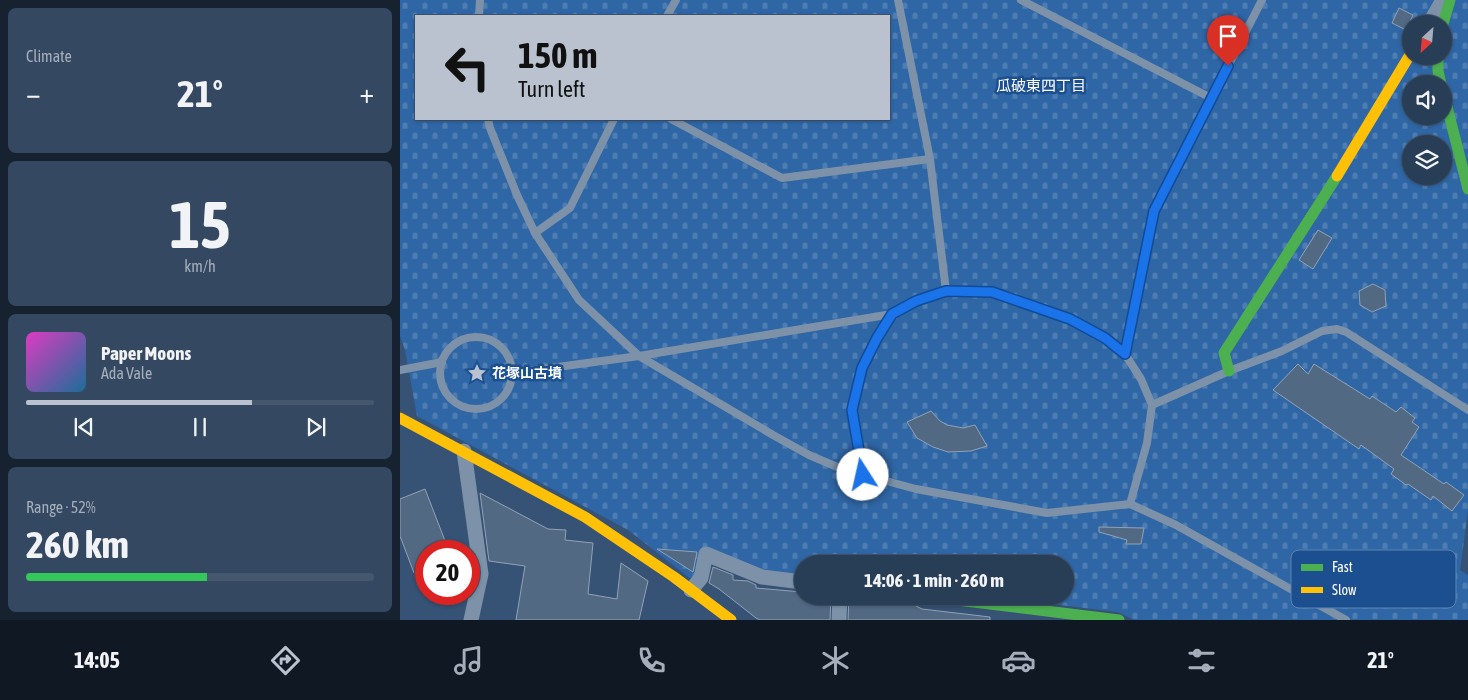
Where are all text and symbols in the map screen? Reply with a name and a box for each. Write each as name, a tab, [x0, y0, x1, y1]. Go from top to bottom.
pin	[1207, 15, 1249, 66]
north arrow	[1402, 15, 1452, 65]
map controls	[1402, 15, 1452, 185]
icon: arrive	[1214, 22, 1242, 50]
icon: left	[435, 35, 500, 100]
text: 150 m	[518, 35, 597, 75]
text: Climate	[26, 47, 72, 65]
text: 21°	[177, 72, 223, 115]
button: sound	[1402, 75, 1452, 125]
text: Turn left	[518, 76, 585, 102]
text: −	[26, 77, 41, 109]
text: +	[359, 77, 374, 109]
district label: 瓜破東四丁目	[996, 77, 1086, 94]
button: layers	[1402, 135, 1452, 185]
text: 15	[169, 187, 231, 262]
text: km/h	[184, 257, 216, 275]
text: Paper Moons	[101, 342, 191, 364]
place icon: 花塚山古墳	[466, 362, 488, 384]
text: Ada Vale	[101, 364, 152, 382]
place label: 花塚山古墳	[492, 365, 562, 381]
icon: previous	[70, 413, 98, 441]
icon: pause	[186, 413, 214, 441]
icon: next	[302, 413, 330, 441]
position arrow	[836, 448, 888, 500]
text: Range · 52%	[26, 498, 96, 516]
text: 260 km	[26, 523, 129, 566]
speed limit sign: 20	[415, 540, 480, 605]
legend	[1291, 550, 1456, 608]
text: Fast	[1332, 559, 1353, 575]
text: 14:06 · 1 min · 260 m	[864, 569, 1004, 591]
text: Slow	[1332, 582, 1357, 598]
icon: directions	[268, 643, 303, 678]
icon: music	[451, 643, 486, 678]
icon: phone	[634, 643, 669, 678]
icon: climate	[818, 643, 853, 678]
icon: car	[1001, 643, 1036, 678]
icon: filters	[1184, 643, 1219, 678]
text: 14:05	[74, 647, 120, 673]
text: 21°	[1367, 647, 1394, 673]

